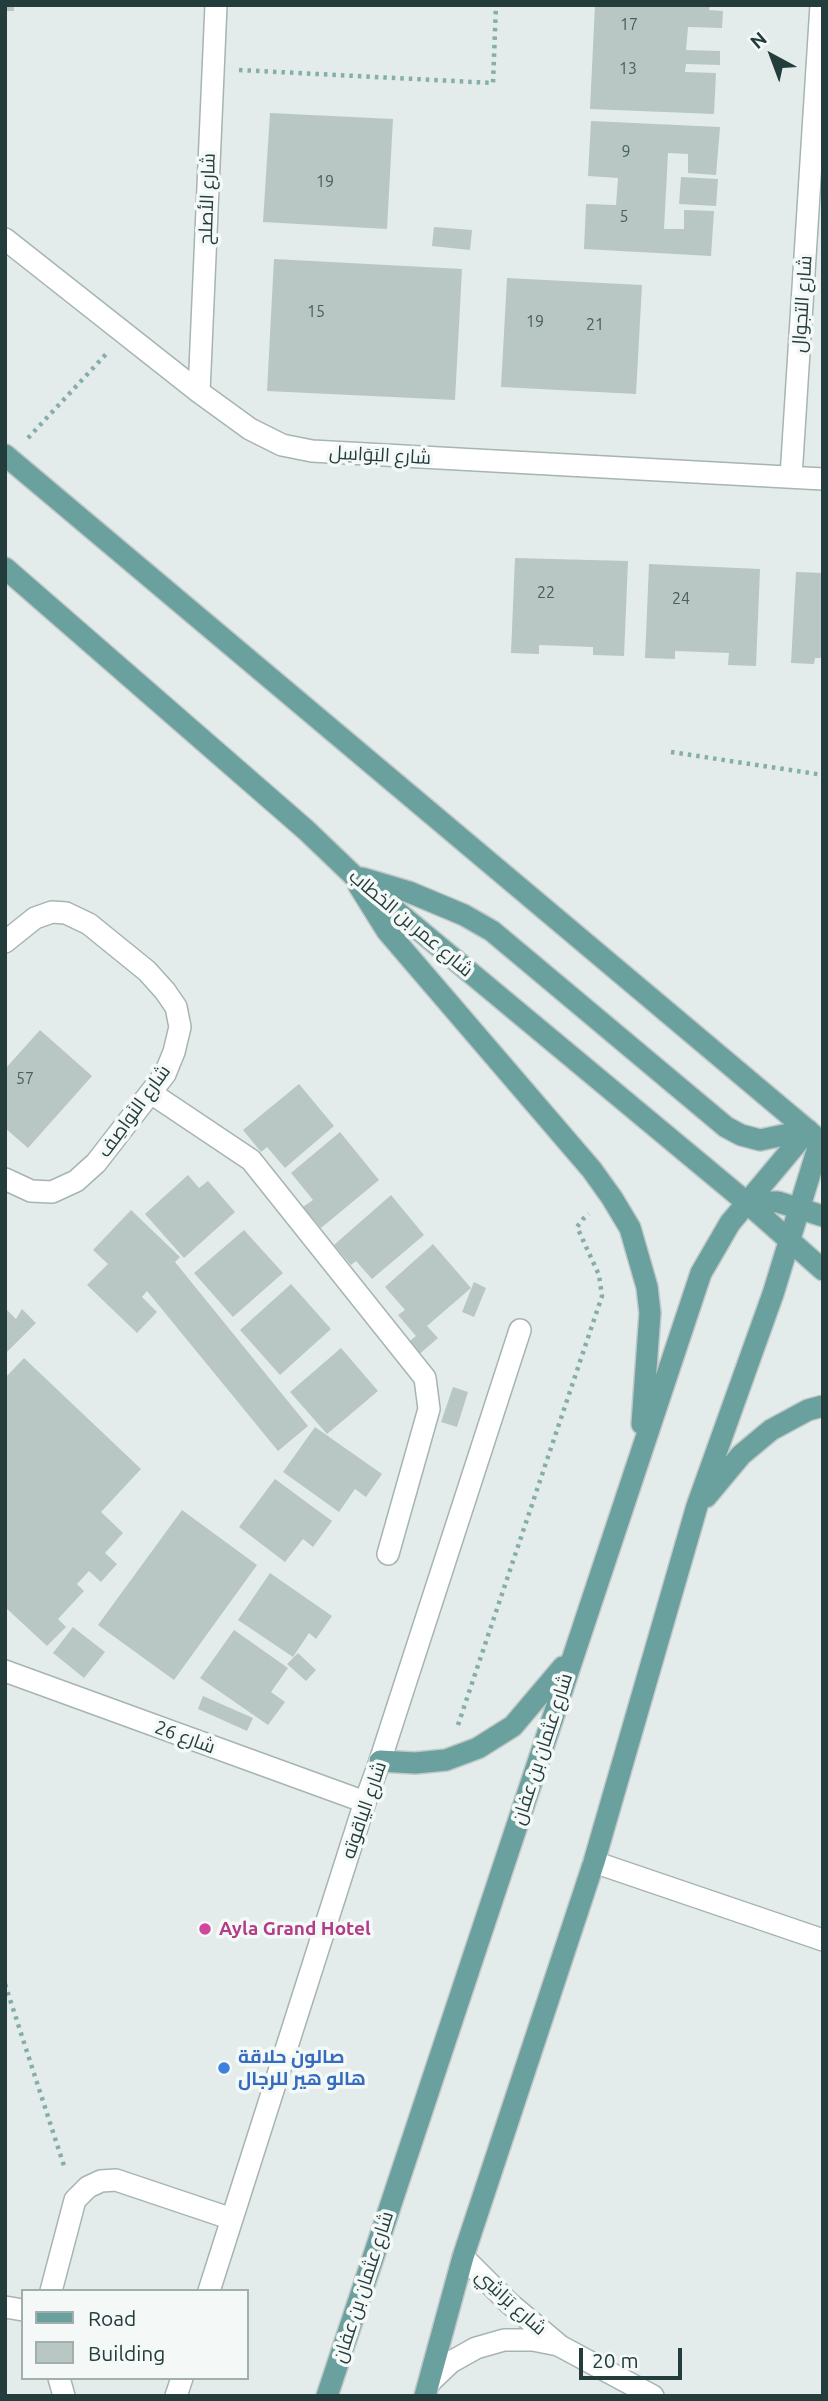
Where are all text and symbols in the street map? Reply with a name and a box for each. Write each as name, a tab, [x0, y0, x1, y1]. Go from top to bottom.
house number: 17	[620, 15, 638, 35]
north arrow	[737, 21, 807, 91]
text: N	[746, 27, 771, 53]
house number: 13	[619, 59, 637, 79]
house number: 9	[621, 142, 631, 162]
street label: شارع الأصلح	[194, 153, 220, 245]
house number: 19	[316, 172, 334, 192]
house number: 5	[619, 207, 629, 227]
street label: شارع التجوال	[787, 255, 817, 353]
house number: 15	[307, 302, 325, 322]
house number: 19	[526, 312, 544, 332]
house number: 21	[586, 315, 604, 335]
street label: شارع البَوَاسِل	[328, 441, 432, 469]
house number: 22	[537, 583, 555, 603]
house number: 24	[672, 589, 690, 609]
street label: شارع عمر بن الخطاب	[344, 865, 478, 981]
street label: شارع النَواصِف	[93, 1060, 175, 1162]
house number: 57	[16, 1069, 34, 1089]
street label: شارع عثمان بن عفان	[507, 1670, 577, 1828]
street label: شارع 26	[152, 1716, 218, 1758]
street label: شارع الياقوته	[337, 1758, 391, 1862]
place label: Ayla Grand Hotel	[219, 1918, 371, 1940]
marker: Ayla Grand Hotel	[197, 1921, 213, 1937]
place label: صالون حلاقة هالو هير للرجال	[238, 2046, 366, 2090]
marker: صالون حلاقة هالو هير للرجال	[216, 2060, 232, 2076]
street label: شارع عثمان بن عفان	[328, 2208, 398, 2366]
street label: شارع بَرَاشِي	[471, 2264, 551, 2340]
legend	[21, 2289, 248, 2380]
text: Road	[88, 2306, 136, 2330]
scale bar	[583, 2334, 686, 2378]
text: Building	[88, 2341, 165, 2365]
text: 20 m	[592, 2348, 639, 2372]

